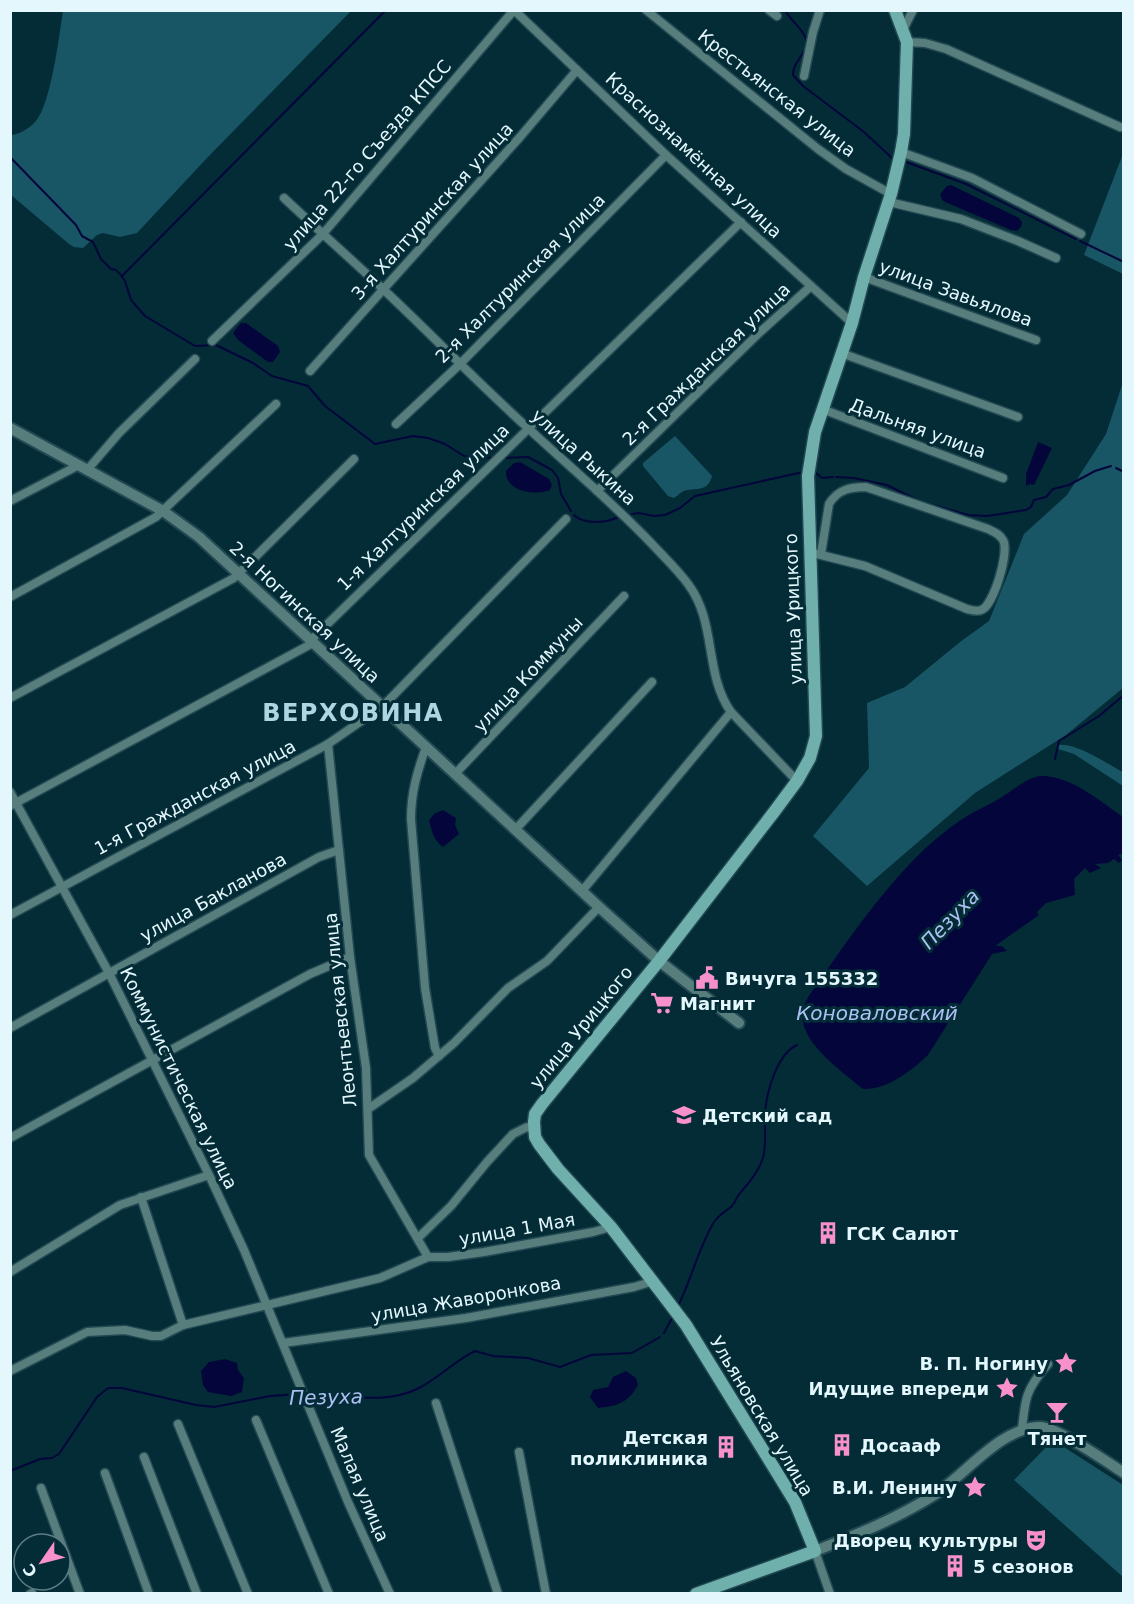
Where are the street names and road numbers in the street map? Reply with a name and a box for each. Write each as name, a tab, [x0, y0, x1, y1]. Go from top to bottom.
street label: Крестьянская улица	[694, 25, 860, 161]
street label: улица 22-го Съезда КПСС	[279, 56, 455, 254]
street label: Краснознамённая улица	[602, 68, 786, 242]
street label: 3-я Халтуринская улица	[347, 118, 517, 304]
street label: 2-я Халтуринская улица	[431, 189, 609, 367]
street label: улица Завьялова	[876, 255, 1036, 331]
street label: 2-я Гражданская улица	[618, 278, 794, 450]
street label: Дальняя улица	[847, 394, 989, 462]
street label: улица Рыкина	[527, 405, 641, 509]
street label: 1-я Халтуринская улица	[333, 419, 513, 595]
street label: улица Урицкого	[780, 533, 806, 685]
street label: 2-я Ногинская улица	[226, 537, 384, 687]
street label: улица Коммуны	[469, 612, 587, 736]
street label: 1-я Гражданская улица	[91, 735, 299, 859]
street label: улица Бакланова	[136, 848, 290, 946]
street label: Леонтьевская улица	[319, 912, 361, 1108]
street label: улица Урицкого	[525, 961, 637, 1093]
street label: Коммунистическая улица	[116, 964, 242, 1192]
street label: улица 1 Мая	[457, 1208, 577, 1250]
street label: улица Жаворонкова	[369, 1272, 563, 1326]
street label: Ульяновская улица	[706, 1332, 818, 1500]
street label: Малая улица	[326, 1423, 394, 1545]

